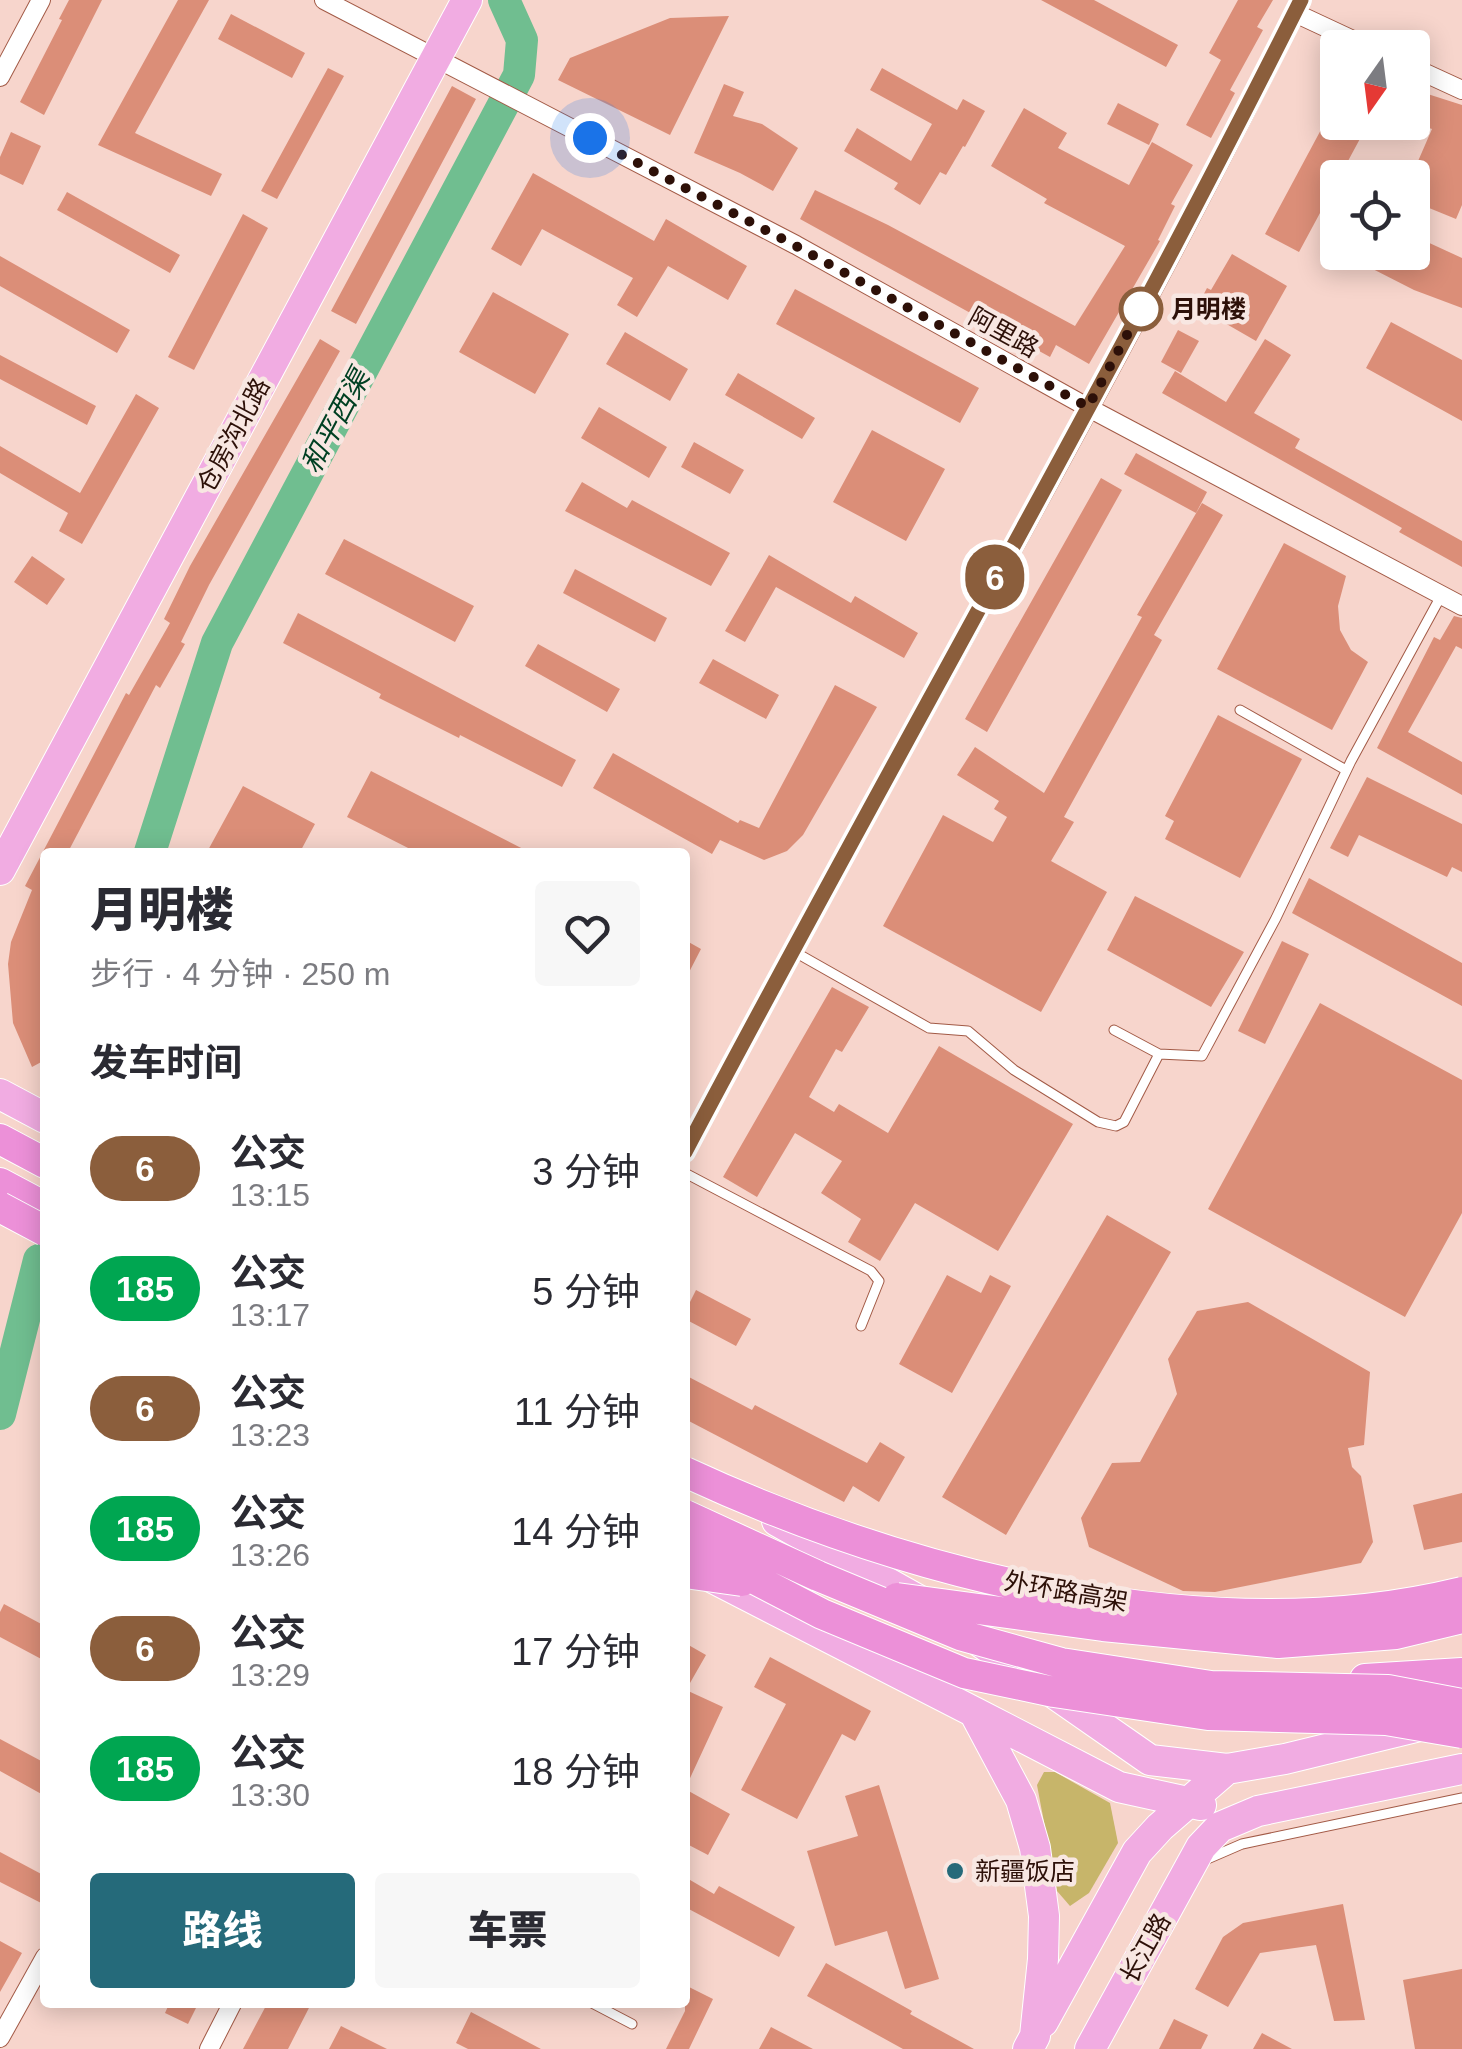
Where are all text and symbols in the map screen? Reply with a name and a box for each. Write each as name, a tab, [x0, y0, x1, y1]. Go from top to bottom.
north arrow	[1320, 30, 1430, 140]
map controls	[1320, 30, 1430, 270]
your location	[565, 113, 615, 163]
button: locate	[1320, 160, 1430, 270]
marker: 月明楼	[1120, 288, 1162, 330]
place label: 月明楼	[1171, 295, 1246, 323]
street label: 阿里路	[964, 302, 1044, 362]
water label: 和平西渠	[295, 361, 377, 478]
street label: 仓房沟北路	[191, 373, 275, 497]
line badge: 6	[962, 544, 1028, 610]
text: 6	[985, 558, 1005, 597]
button: heart	[535, 881, 640, 986]
text: 月明楼	[90, 884, 234, 937]
text: 步行 · 4 分钟 · 250 m	[90, 956, 391, 992]
text: 发车时间	[90, 1042, 242, 1084]
text: 公交	[230, 1132, 306, 1174]
text: 6	[135, 1149, 155, 1188]
text: 3 分钟	[532, 1151, 640, 1193]
text: 13:15	[230, 1177, 310, 1213]
text: 公交	[230, 1252, 306, 1294]
text: 185	[116, 1269, 174, 1308]
text: 5 分钟	[532, 1271, 640, 1313]
text: 13:17	[230, 1297, 310, 1333]
text: 公交	[230, 1372, 306, 1414]
text: 6	[135, 1389, 155, 1428]
text: 11 分钟	[514, 1391, 640, 1433]
text: 13:23	[230, 1417, 310, 1453]
text: 公交	[230, 1492, 306, 1534]
text: 185	[116, 1509, 174, 1548]
text: 14 分钟	[511, 1511, 640, 1553]
text: 13:26	[230, 1537, 310, 1573]
street label: 外环路高架	[1002, 1566, 1130, 1616]
text: 公交	[230, 1612, 306, 1654]
text: 6	[135, 1629, 155, 1668]
text: 17 分钟	[511, 1631, 640, 1673]
text: 13:29	[230, 1657, 310, 1693]
text: 公交	[230, 1732, 306, 1774]
text: 185	[116, 1749, 174, 1788]
text: 18 分钟	[511, 1751, 640, 1793]
text: 13:30	[230, 1777, 310, 1813]
place label: 新疆饭店	[975, 1857, 1075, 1885]
marker: 新疆饭店	[944, 1860, 966, 1882]
button: 路线	[90, 1873, 355, 1988]
button: 车票	[375, 1873, 640, 1988]
street label: 长江路	[1115, 1908, 1175, 1988]

